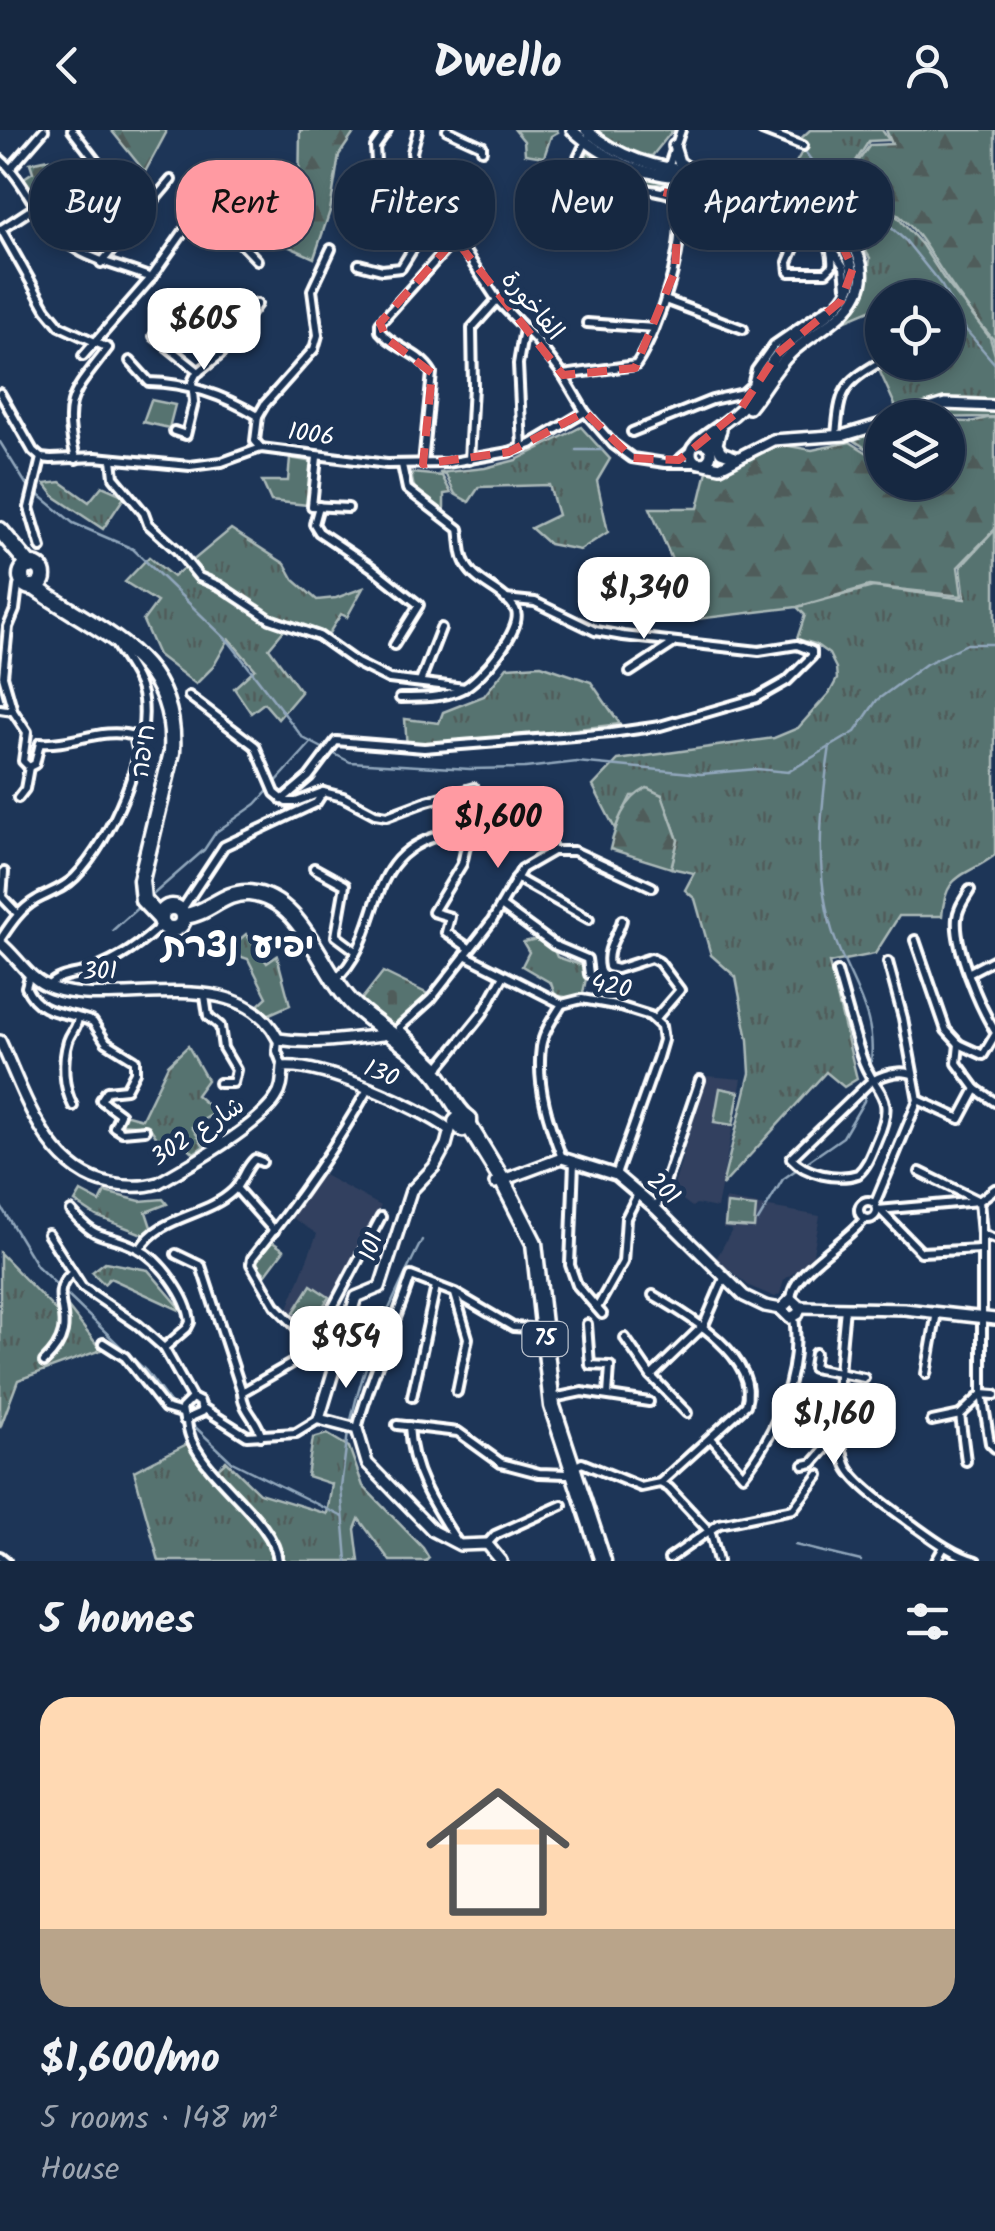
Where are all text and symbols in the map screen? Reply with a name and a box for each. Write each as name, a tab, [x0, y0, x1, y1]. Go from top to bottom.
text: Dwello	[433, 29, 562, 101]
icon: back	[40, 38, 95, 93]
icon: person	[900, 38, 955, 93]
chip: Buy	[30, 160, 156, 250]
chip: Rent	[176, 160, 314, 250]
chip: Filters	[334, 160, 495, 250]
chip: New	[515, 160, 648, 250]
chip: Apartment	[668, 160, 893, 250]
street label: الفاخورة	[491, 262, 573, 350]
map controls	[865, 280, 965, 500]
button: locate	[865, 280, 965, 380]
pin: $605	[145, 288, 263, 373]
text: $605	[170, 295, 238, 346]
button: layers	[865, 400, 965, 500]
street label: 1006	[285, 412, 337, 458]
pin: $1,340	[563, 557, 725, 642]
text: $1,340	[600, 564, 688, 615]
street label: חיפה	[120, 722, 168, 780]
pin: $1,600	[417, 786, 579, 871]
text: $1,600	[454, 793, 542, 844]
district label: יפיע נצרת	[159, 920, 314, 976]
street label: 301	[82, 952, 118, 992]
street label: 420	[587, 963, 635, 1011]
street label: 130	[357, 1049, 405, 1099]
street label: شارع 302	[143, 1087, 253, 1177]
street label: 201	[637, 1162, 689, 1216]
street label: 101	[349, 1227, 395, 1267]
pin: $954	[287, 1306, 405, 1391]
text: $954	[312, 1313, 380, 1364]
road number: 75	[522, 1322, 568, 1356]
pin: $1,160	[753, 1383, 915, 1468]
text: $1,160	[794, 1390, 874, 1441]
text: 5 homes	[40, 1588, 195, 1655]
icon: filters	[900, 1594, 955, 1649]
icon: home	[408, 1762, 588, 1942]
text: $1,600/mo	[40, 2027, 220, 2094]
text: 5 rooms · 148 m²	[40, 2094, 277, 2145]
text: House	[40, 2145, 119, 2196]

